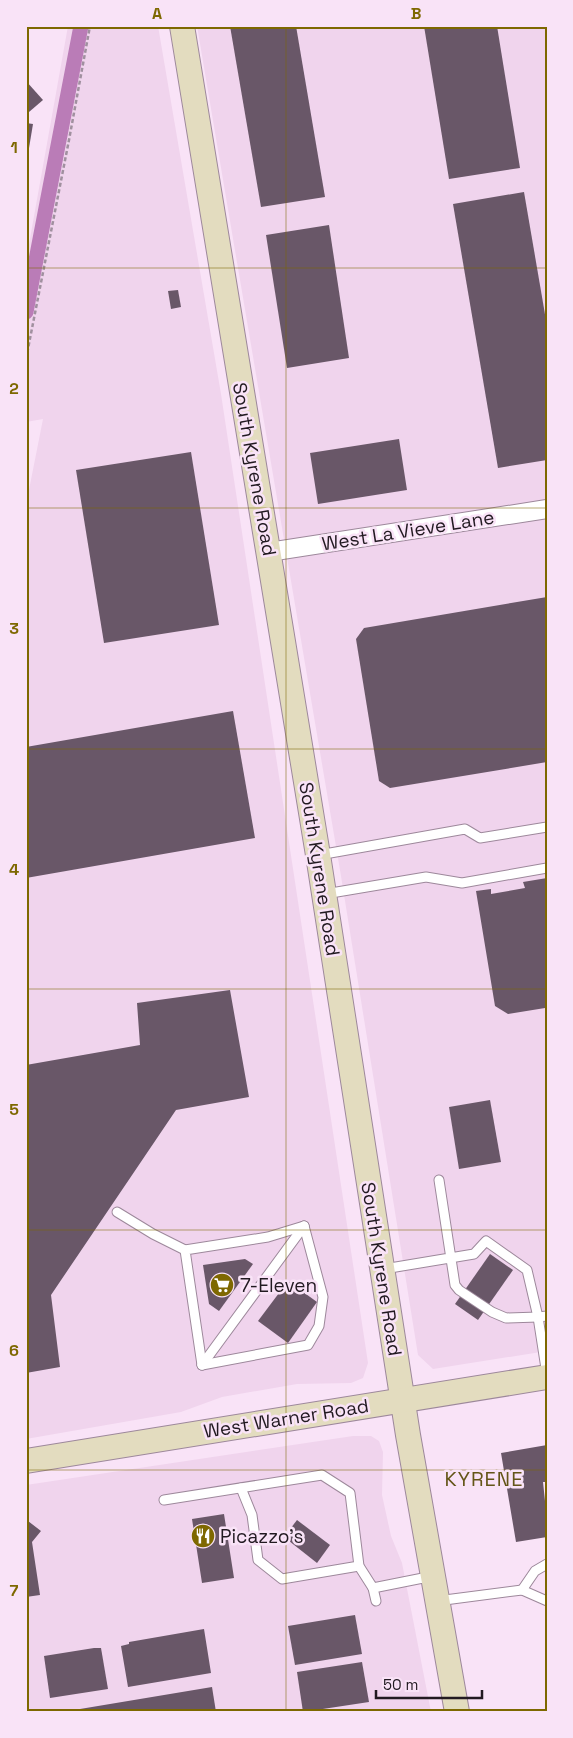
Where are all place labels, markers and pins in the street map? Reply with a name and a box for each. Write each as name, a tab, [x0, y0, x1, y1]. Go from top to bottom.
supermarket icon: 7-Eleven	[209, 1272, 235, 1298]
place label: 7-Eleven	[240, 1273, 317, 1298]
restaurant icon: Picazzo’s	[190, 1523, 216, 1549]
place label: Picazzo’s	[220, 1524, 304, 1549]

